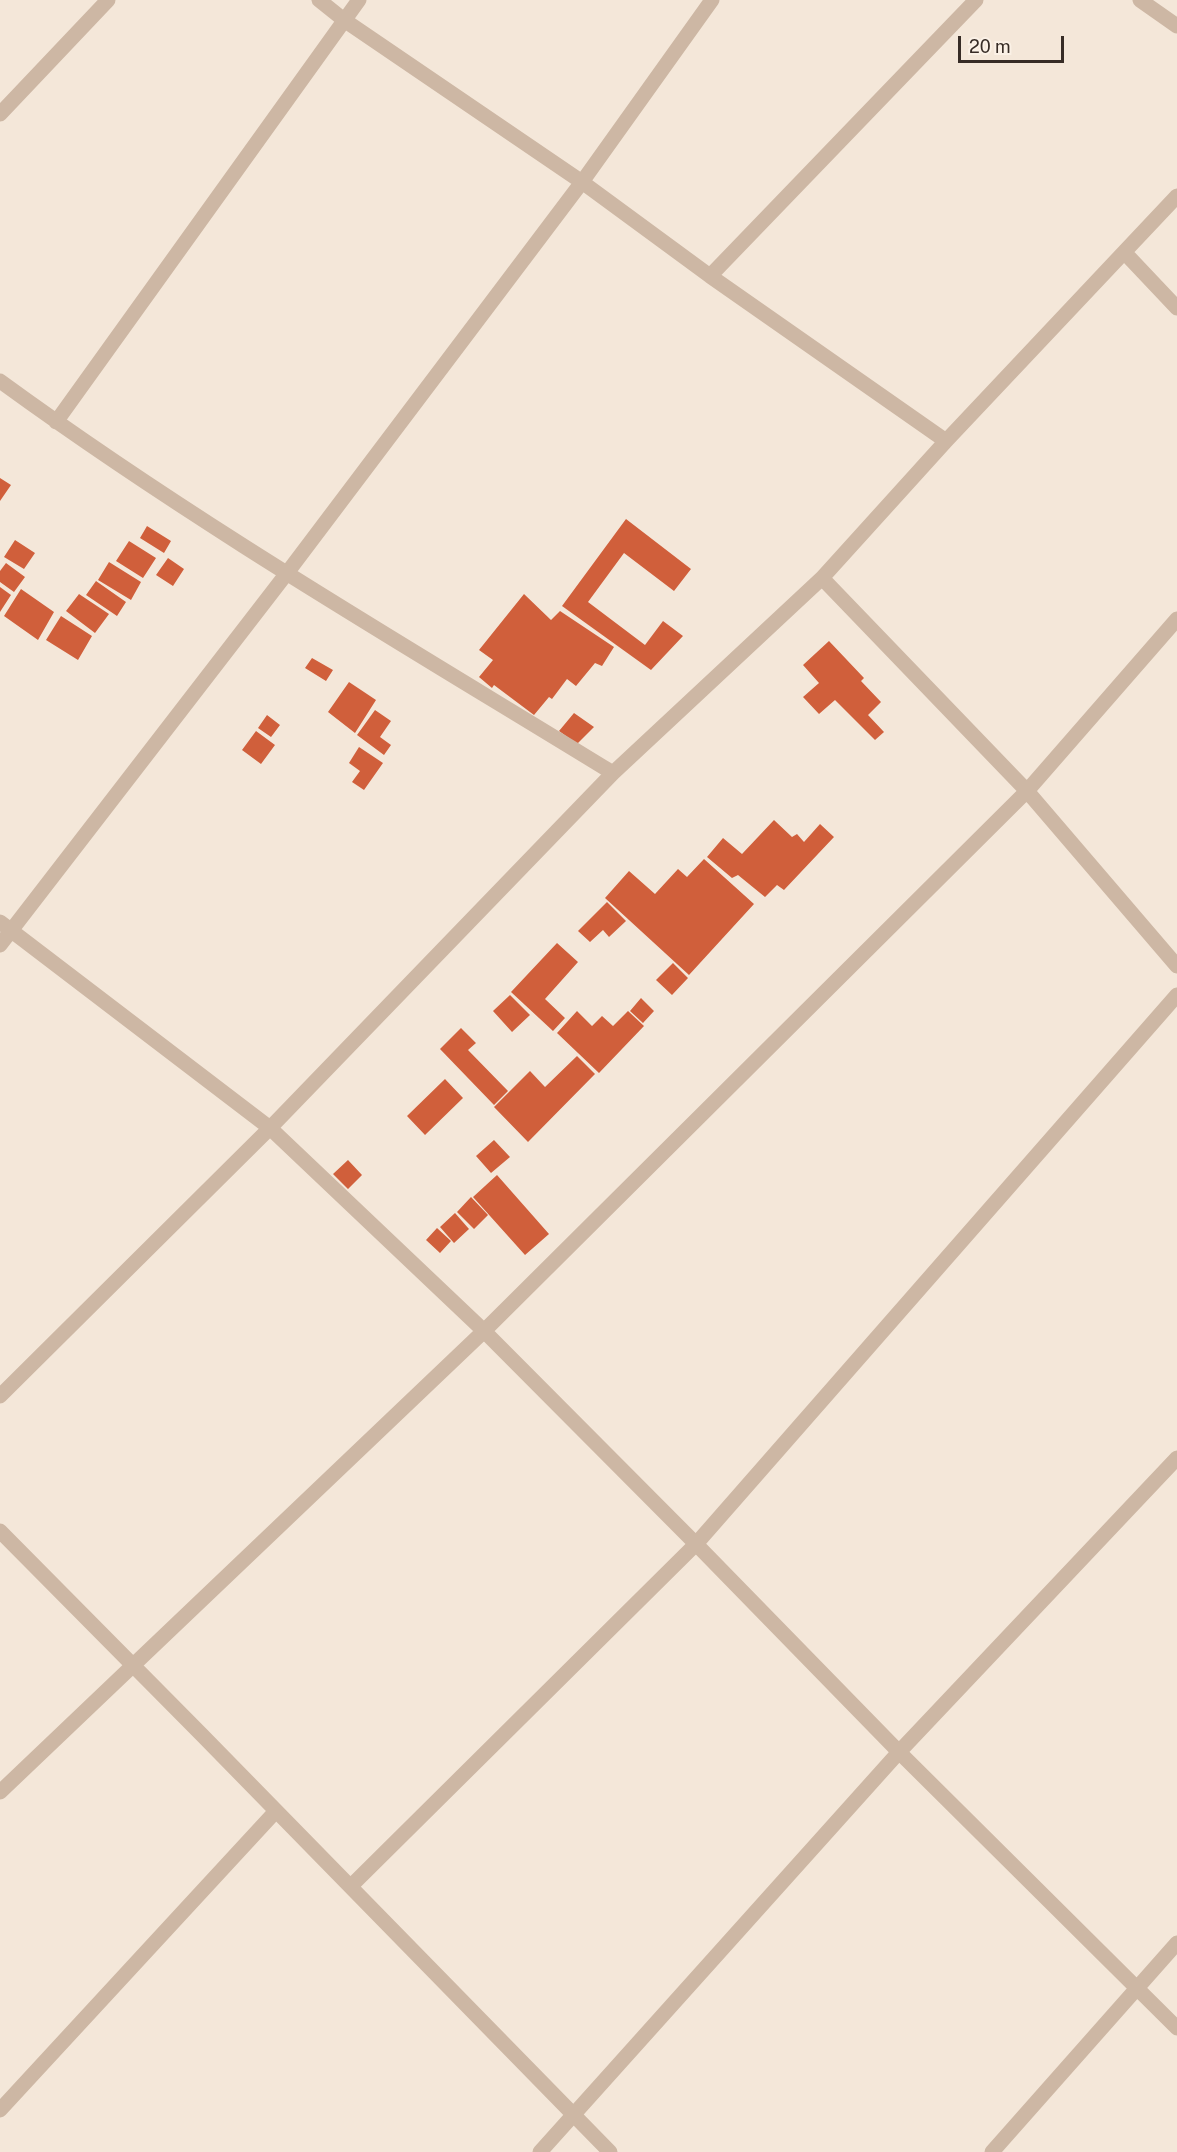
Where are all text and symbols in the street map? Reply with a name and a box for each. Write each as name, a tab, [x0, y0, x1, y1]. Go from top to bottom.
scale bar	[961, 24, 1068, 62]
text: 20 m	[969, 36, 1011, 57]

